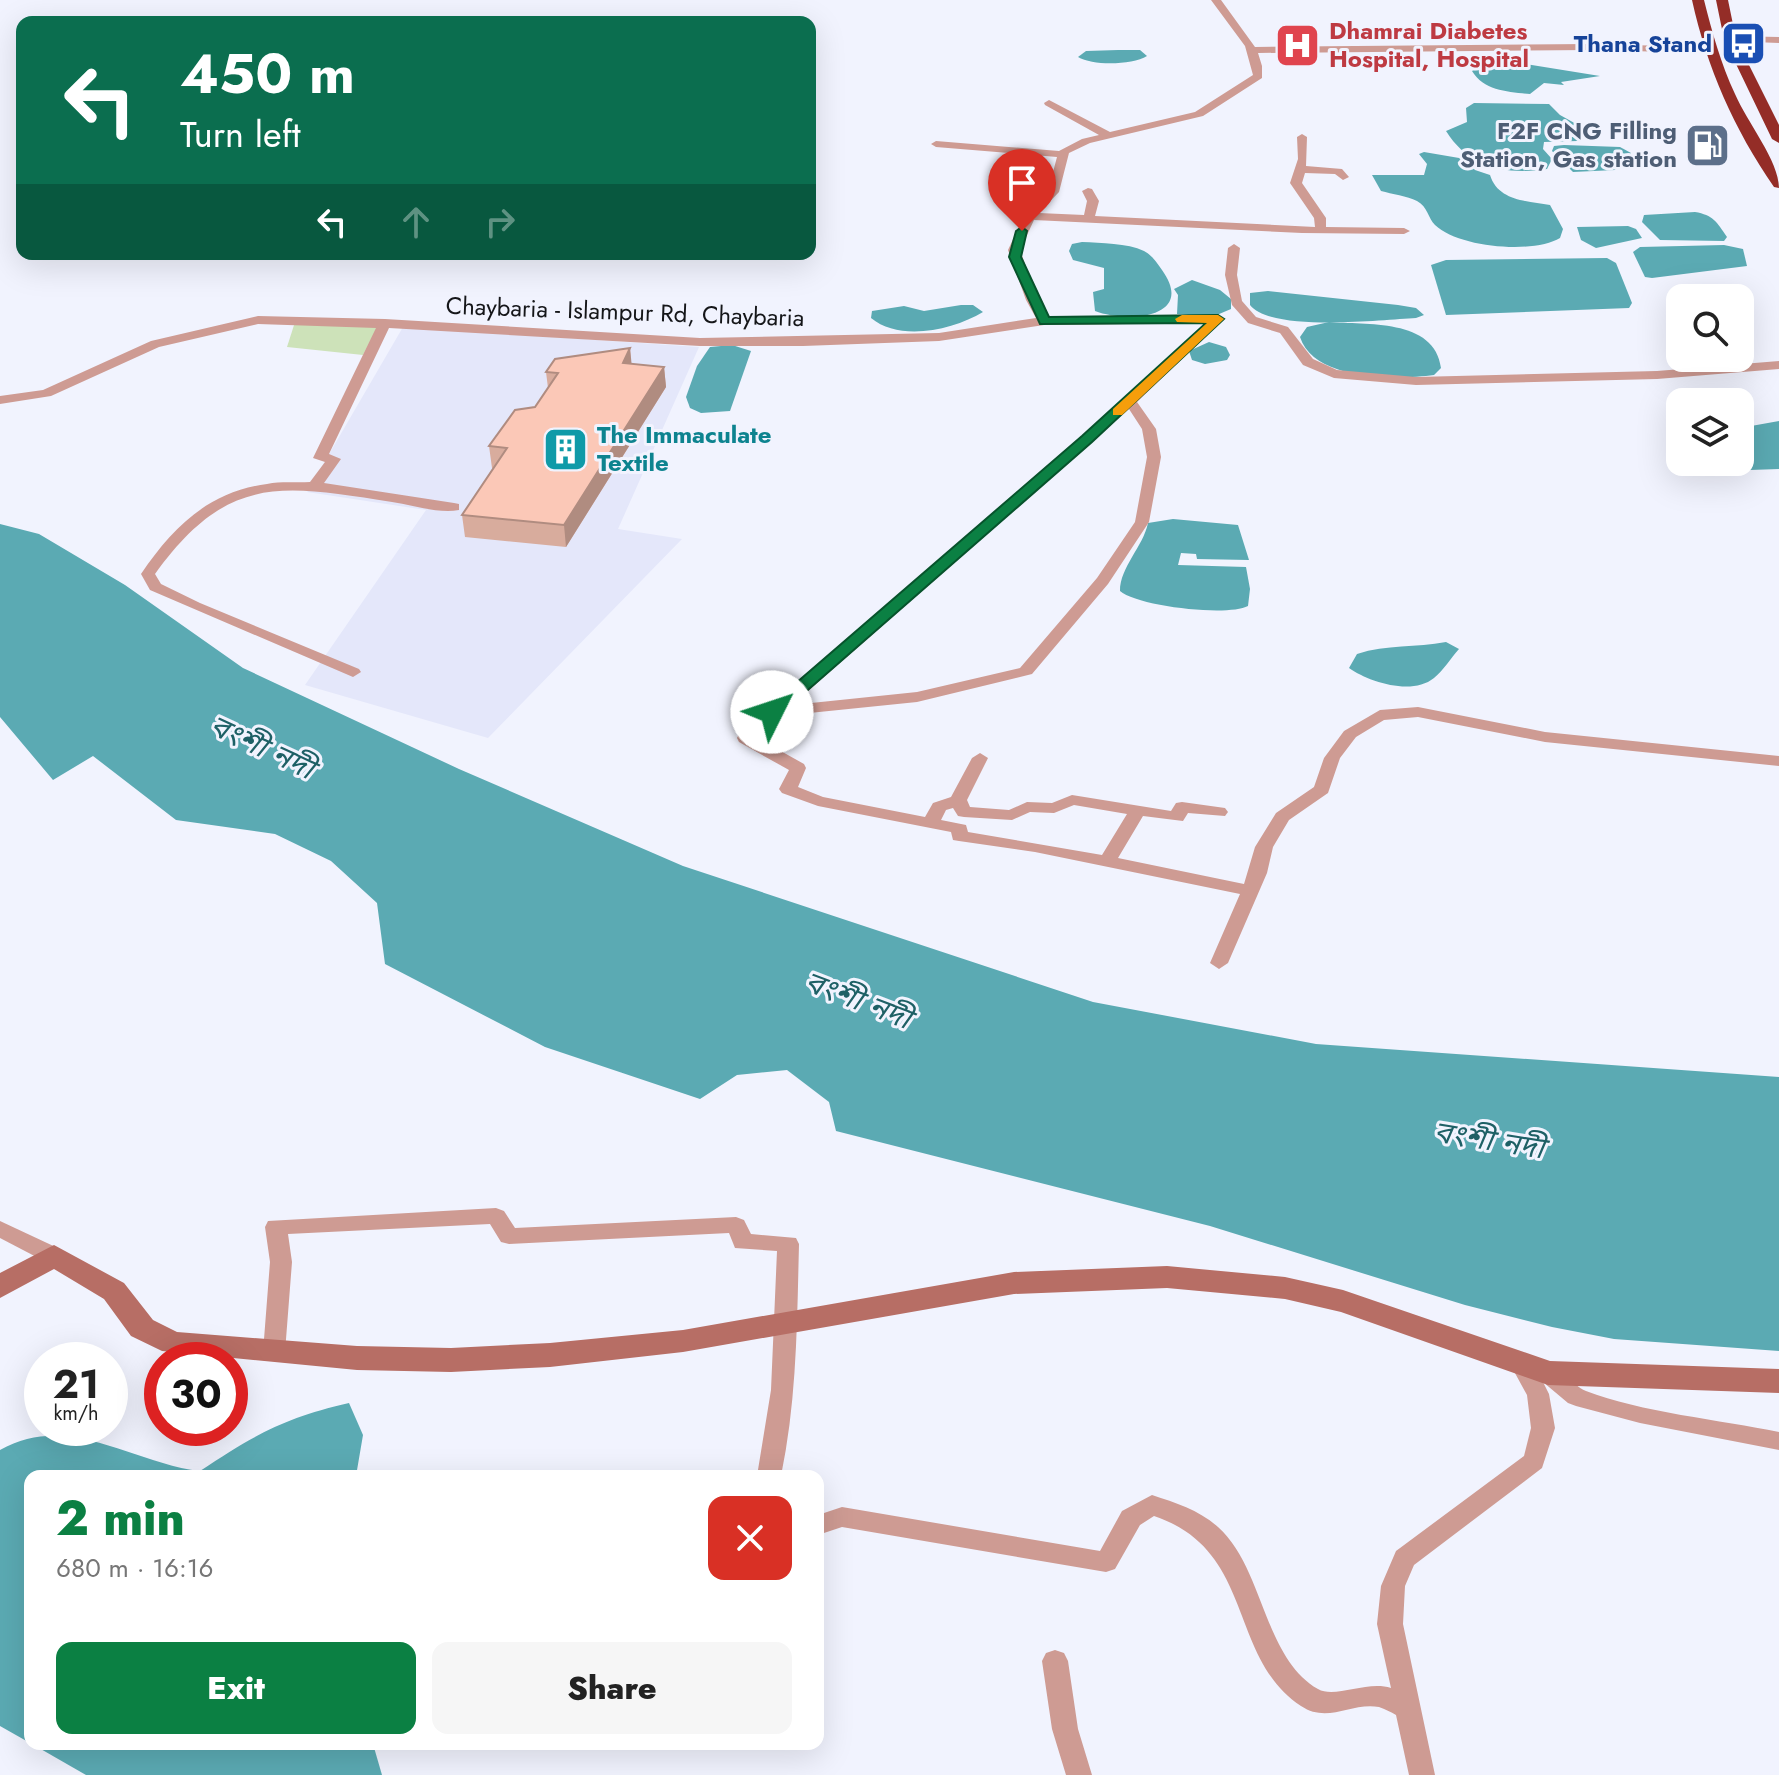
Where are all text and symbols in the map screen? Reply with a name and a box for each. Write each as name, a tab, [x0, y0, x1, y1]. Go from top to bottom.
place label: Dhamrai Diabetes Hospital, Hospital	[1329, 13, 1529, 76]
bus stop icon: Thana Stand	[1719, 20, 1767, 68]
hospital icon: Dhamrai Diabetes Hospital, Hospital	[1274, 21, 1322, 69]
place label: Thana Stand	[1574, 26, 1712, 61]
text: 450 m	[180, 33, 355, 114]
icon: left	[48, 48, 152, 152]
text: Turn left	[180, 108, 301, 160]
place label: F2F CNG Filling Station, Gas station	[1460, 113, 1677, 176]
fuel station icon: F2F CNG Filling Station, Gas station	[1684, 121, 1732, 169]
pin	[988, 149, 1056, 231]
icon: arrive	[1000, 161, 1044, 205]
icon: left	[310, 200, 354, 244]
icon: ahead	[394, 200, 438, 244]
icon: right	[478, 200, 522, 244]
map controls	[1666, 284, 1754, 476]
button: search	[1666, 284, 1754, 372]
street label: Chaybaria - Islampur Rd, Chaybaria	[445, 288, 805, 335]
button: layers	[1666, 388, 1754, 476]
place label: The Immaculate Textile	[597, 417, 772, 480]
building icon: The Immaculate Textile	[542, 425, 590, 473]
position arrow	[730, 670, 814, 754]
water label: বংশী নদী	[203, 704, 326, 792]
water label: বংশী নদী	[799, 960, 922, 1041]
water label: বংশী নদী	[1431, 1110, 1552, 1170]
speed limit sign: 30	[144, 1342, 248, 1446]
text: 21	[53, 1355, 99, 1413]
text: km/h	[53, 1399, 99, 1428]
text: 2 min	[56, 1484, 185, 1553]
button: close	[708, 1496, 792, 1580]
text: 680 m · 16:16	[56, 1549, 213, 1587]
button: Exit	[56, 1642, 416, 1734]
button: Share	[432, 1642, 792, 1734]

